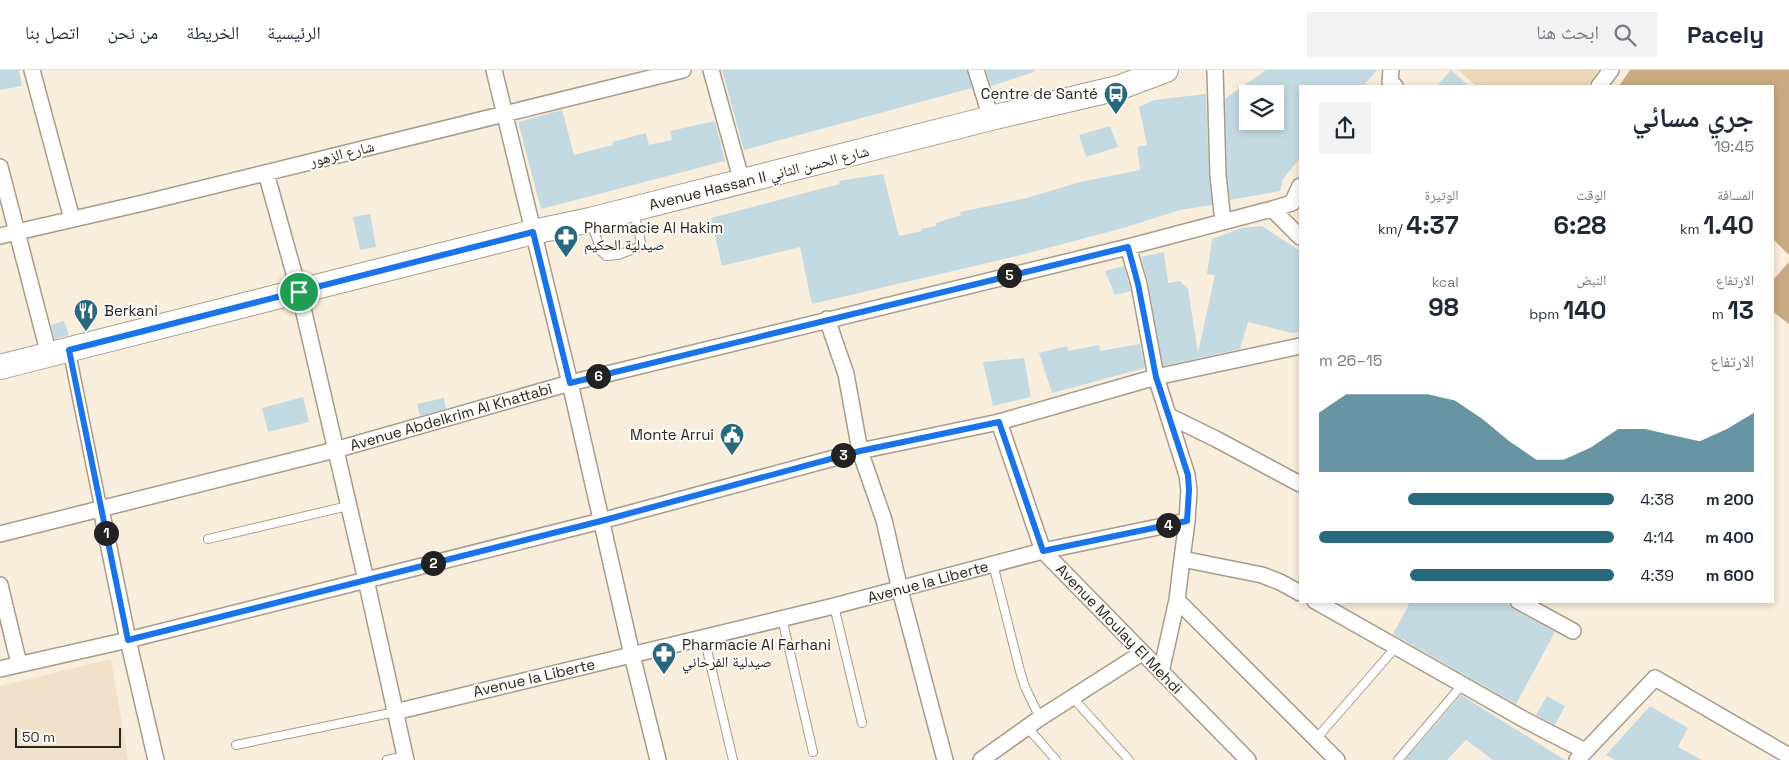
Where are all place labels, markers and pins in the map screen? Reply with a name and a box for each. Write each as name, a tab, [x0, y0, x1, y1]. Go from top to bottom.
bus stop icon: Centre de Santé	[1103, 81, 1129, 115]
place label: Centre de Santé	[981, 84, 1098, 103]
place label: Pharmacie Al Hakim صيدلية الحكيم	[584, 218, 723, 255]
pharmacy icon: Pharmacie Al Hakim صيدلية الحكيم	[553, 224, 579, 258]
pin: 5	[996, 262, 1022, 288]
pin	[278, 271, 320, 313]
restaurant icon: Berkani	[73, 298, 99, 332]
place label: Berkani	[104, 301, 158, 320]
pin: 6	[586, 364, 610, 388]
public building icon: Monte Arrui	[719, 422, 745, 456]
place label: Monte Arrui	[630, 425, 714, 444]
pin: 3	[830, 442, 856, 468]
pin: 4	[1156, 512, 1180, 538]
pin: 1	[94, 520, 118, 546]
pin: 2	[420, 550, 446, 576]
place label: Pharmacie Al Farhani صيدلية الفرحاني	[682, 635, 831, 674]
pharmacy icon: Pharmacie Al Farhani صيدلية الفرحاني	[651, 641, 677, 675]

